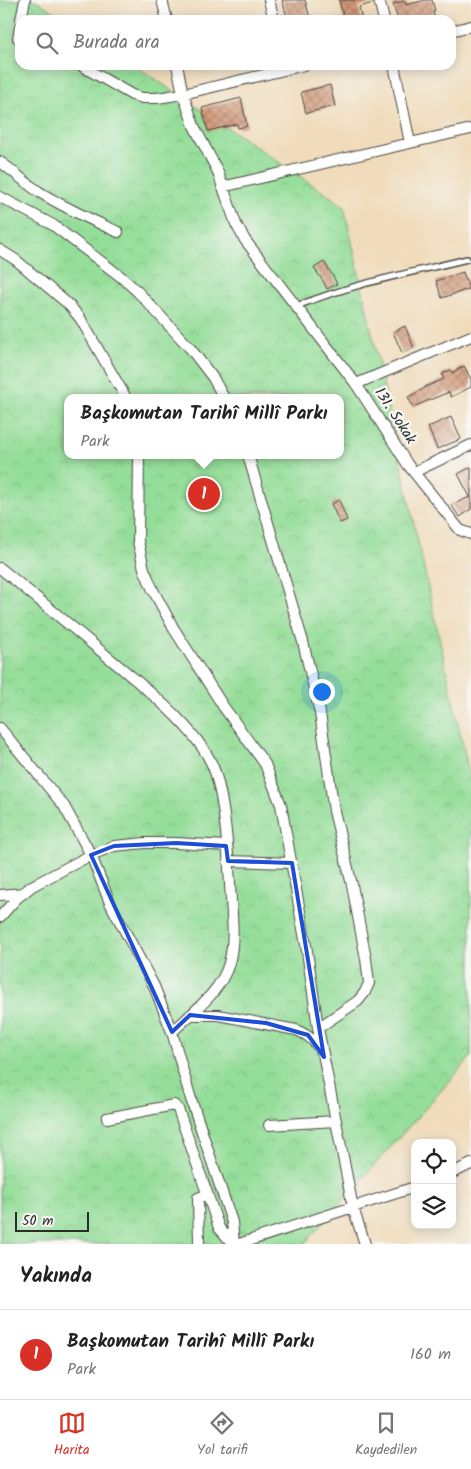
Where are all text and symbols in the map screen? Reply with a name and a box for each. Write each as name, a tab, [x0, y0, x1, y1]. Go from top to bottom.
search box	[15, 15, 456, 70]
text: Burada ara	[73, 28, 160, 58]
icon: search	[33, 29, 61, 57]
street label: 131. Sokak	[368, 383, 423, 450]
popup	[64, 394, 344, 459]
text: Başkomutan Tarihî Millî Parkı	[80, 399, 328, 429]
text: Park	[80, 429, 109, 454]
pin: 1	[188, 475, 220, 513]
your location	[309, 679, 335, 705]
map controls	[411, 1139, 456, 1229]
button: locate	[411, 1139, 456, 1184]
button: layers	[411, 1184, 456, 1229]
scale bar	[15, 1209, 89, 1232]
text: 50 m	[22, 1210, 53, 1232]
text: Yakında	[20, 1260, 92, 1293]
text: Başkomutan Tarihî Millî Parkı	[67, 1327, 314, 1357]
text: 1	[34, 1342, 38, 1367]
text: 160 m	[410, 1342, 451, 1367]
text: Park	[67, 1357, 96, 1382]
tab: Harita	[54, 1409, 90, 1461]
tab: Yol tarifi	[197, 1409, 248, 1461]
tab: Kaydedilen	[355, 1409, 417, 1461]

